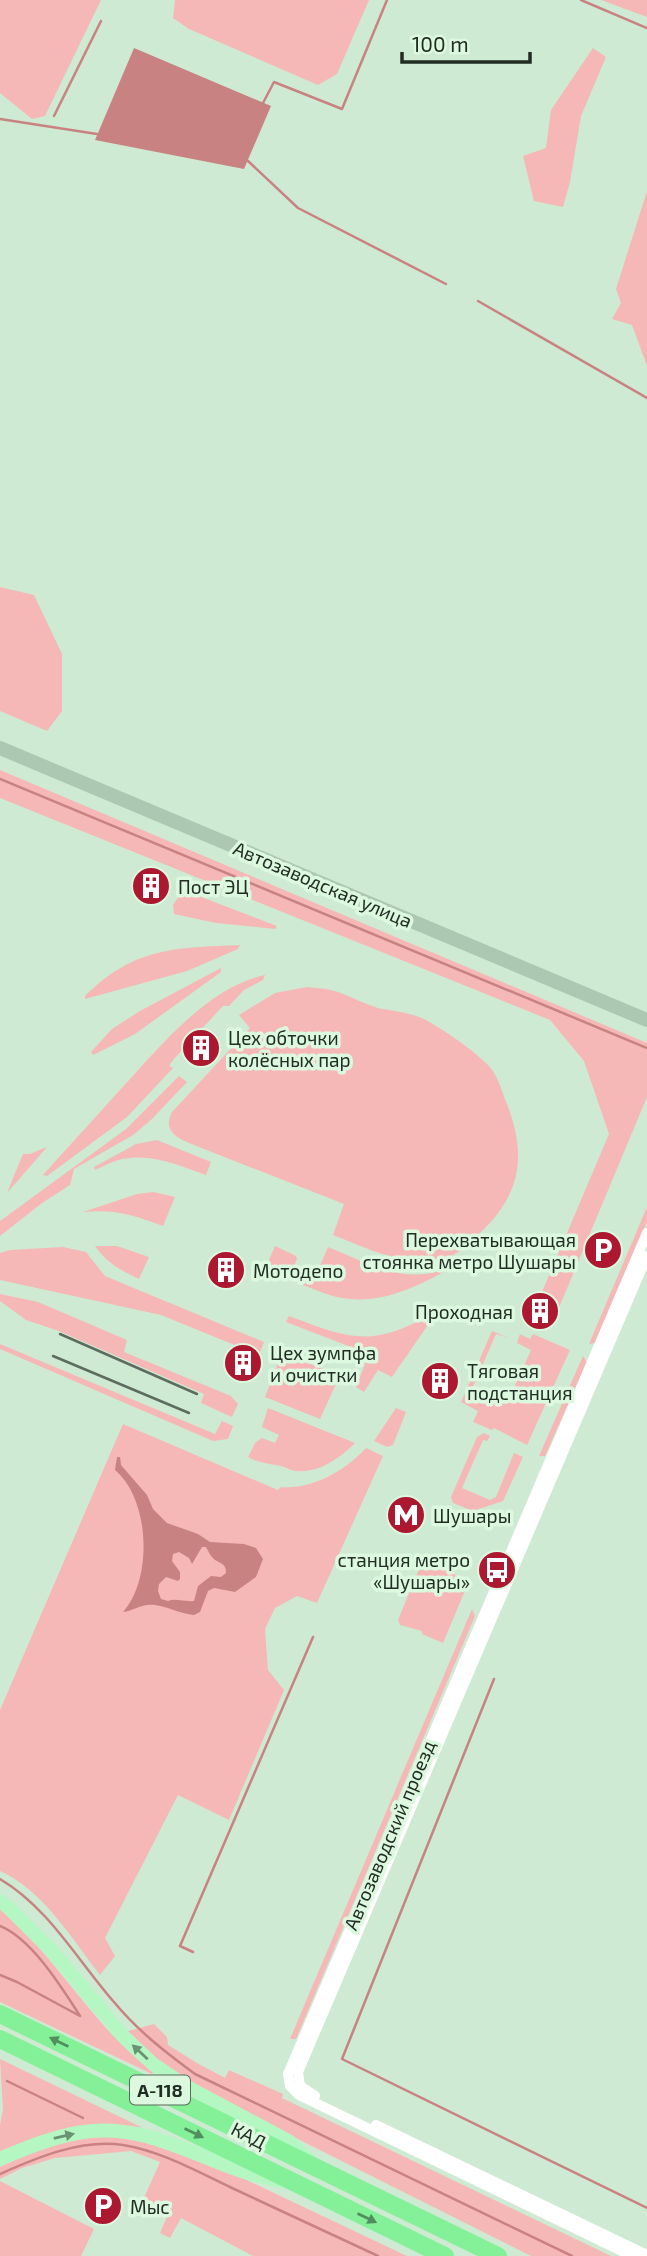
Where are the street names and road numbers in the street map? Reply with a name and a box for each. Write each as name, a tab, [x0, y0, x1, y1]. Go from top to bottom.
street label: Автозаводская улица	[230, 836, 416, 933]
street label: Автозаводский проезд	[339, 1737, 439, 1933]
road number: А-118	[130, 2076, 190, 2104]
street label: КАД	[228, 2116, 270, 2154]

